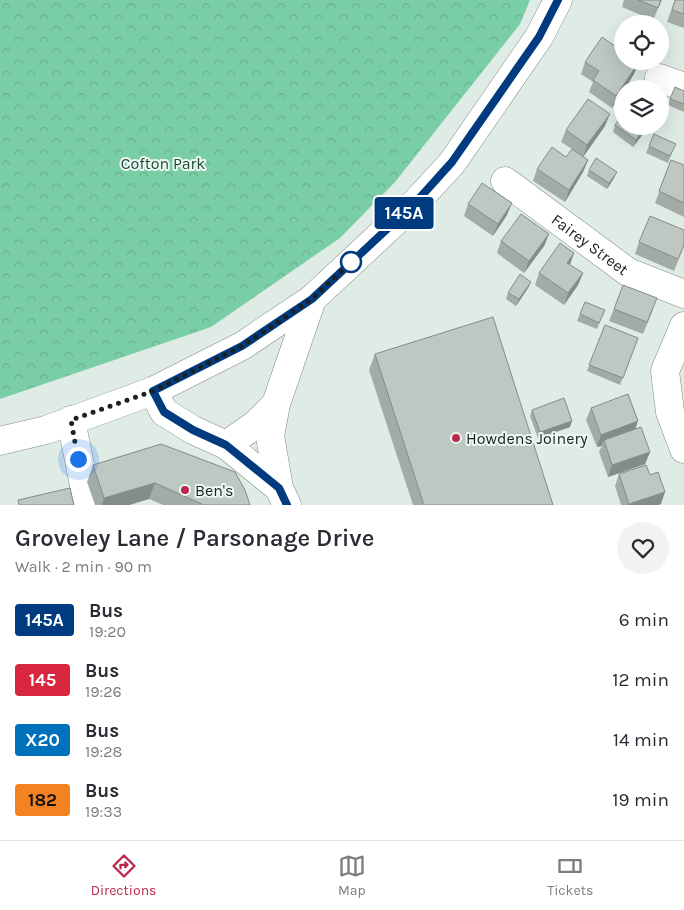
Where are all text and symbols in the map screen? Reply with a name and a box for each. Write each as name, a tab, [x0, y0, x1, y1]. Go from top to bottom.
map controls	[614, 15, 669, 135]
button: locate	[614, 15, 669, 70]
button: layers	[614, 80, 669, 135]
park label: Cofton Park	[121, 154, 205, 173]
line badge: 145A	[369, 197, 439, 229]
text: 145A	[385, 202, 423, 224]
street label: Fairey Street	[548, 210, 632, 279]
unlabelled marker	[340, 251, 362, 273]
place label: Howdens Joinery	[466, 429, 588, 448]
marker: Howdens Joinery	[450, 432, 462, 444]
your location	[66, 447, 91, 472]
place label: Ben's	[195, 481, 233, 500]
marker: Ben's	[179, 484, 191, 496]
button: heart	[617, 522, 669, 574]
text: Groveley Lane / Parsonage Drive	[15, 524, 374, 552]
text: Walk · 2 min · 90 m	[15, 557, 152, 576]
text: Bus	[89, 600, 123, 622]
text: 145A	[25, 609, 64, 631]
text: 6 min	[619, 609, 669, 631]
text: 19:20	[89, 622, 126, 641]
text: Bus	[85, 660, 119, 682]
text: 145	[29, 669, 56, 691]
text: 12 min	[612, 669, 669, 691]
text: 19:26	[85, 682, 122, 701]
text: Bus	[85, 720, 119, 742]
text: X20	[25, 729, 60, 751]
text: 14 min	[613, 729, 669, 751]
text: 19:28	[85, 742, 122, 761]
text: Bus	[85, 780, 119, 802]
text: 182	[28, 789, 57, 811]
text: 19 min	[612, 789, 669, 811]
text: 19:33	[85, 802, 122, 821]
tab: Directions	[91, 852, 156, 899]
tab: Map	[338, 852, 366, 899]
tab: Tickets	[547, 852, 593, 899]

